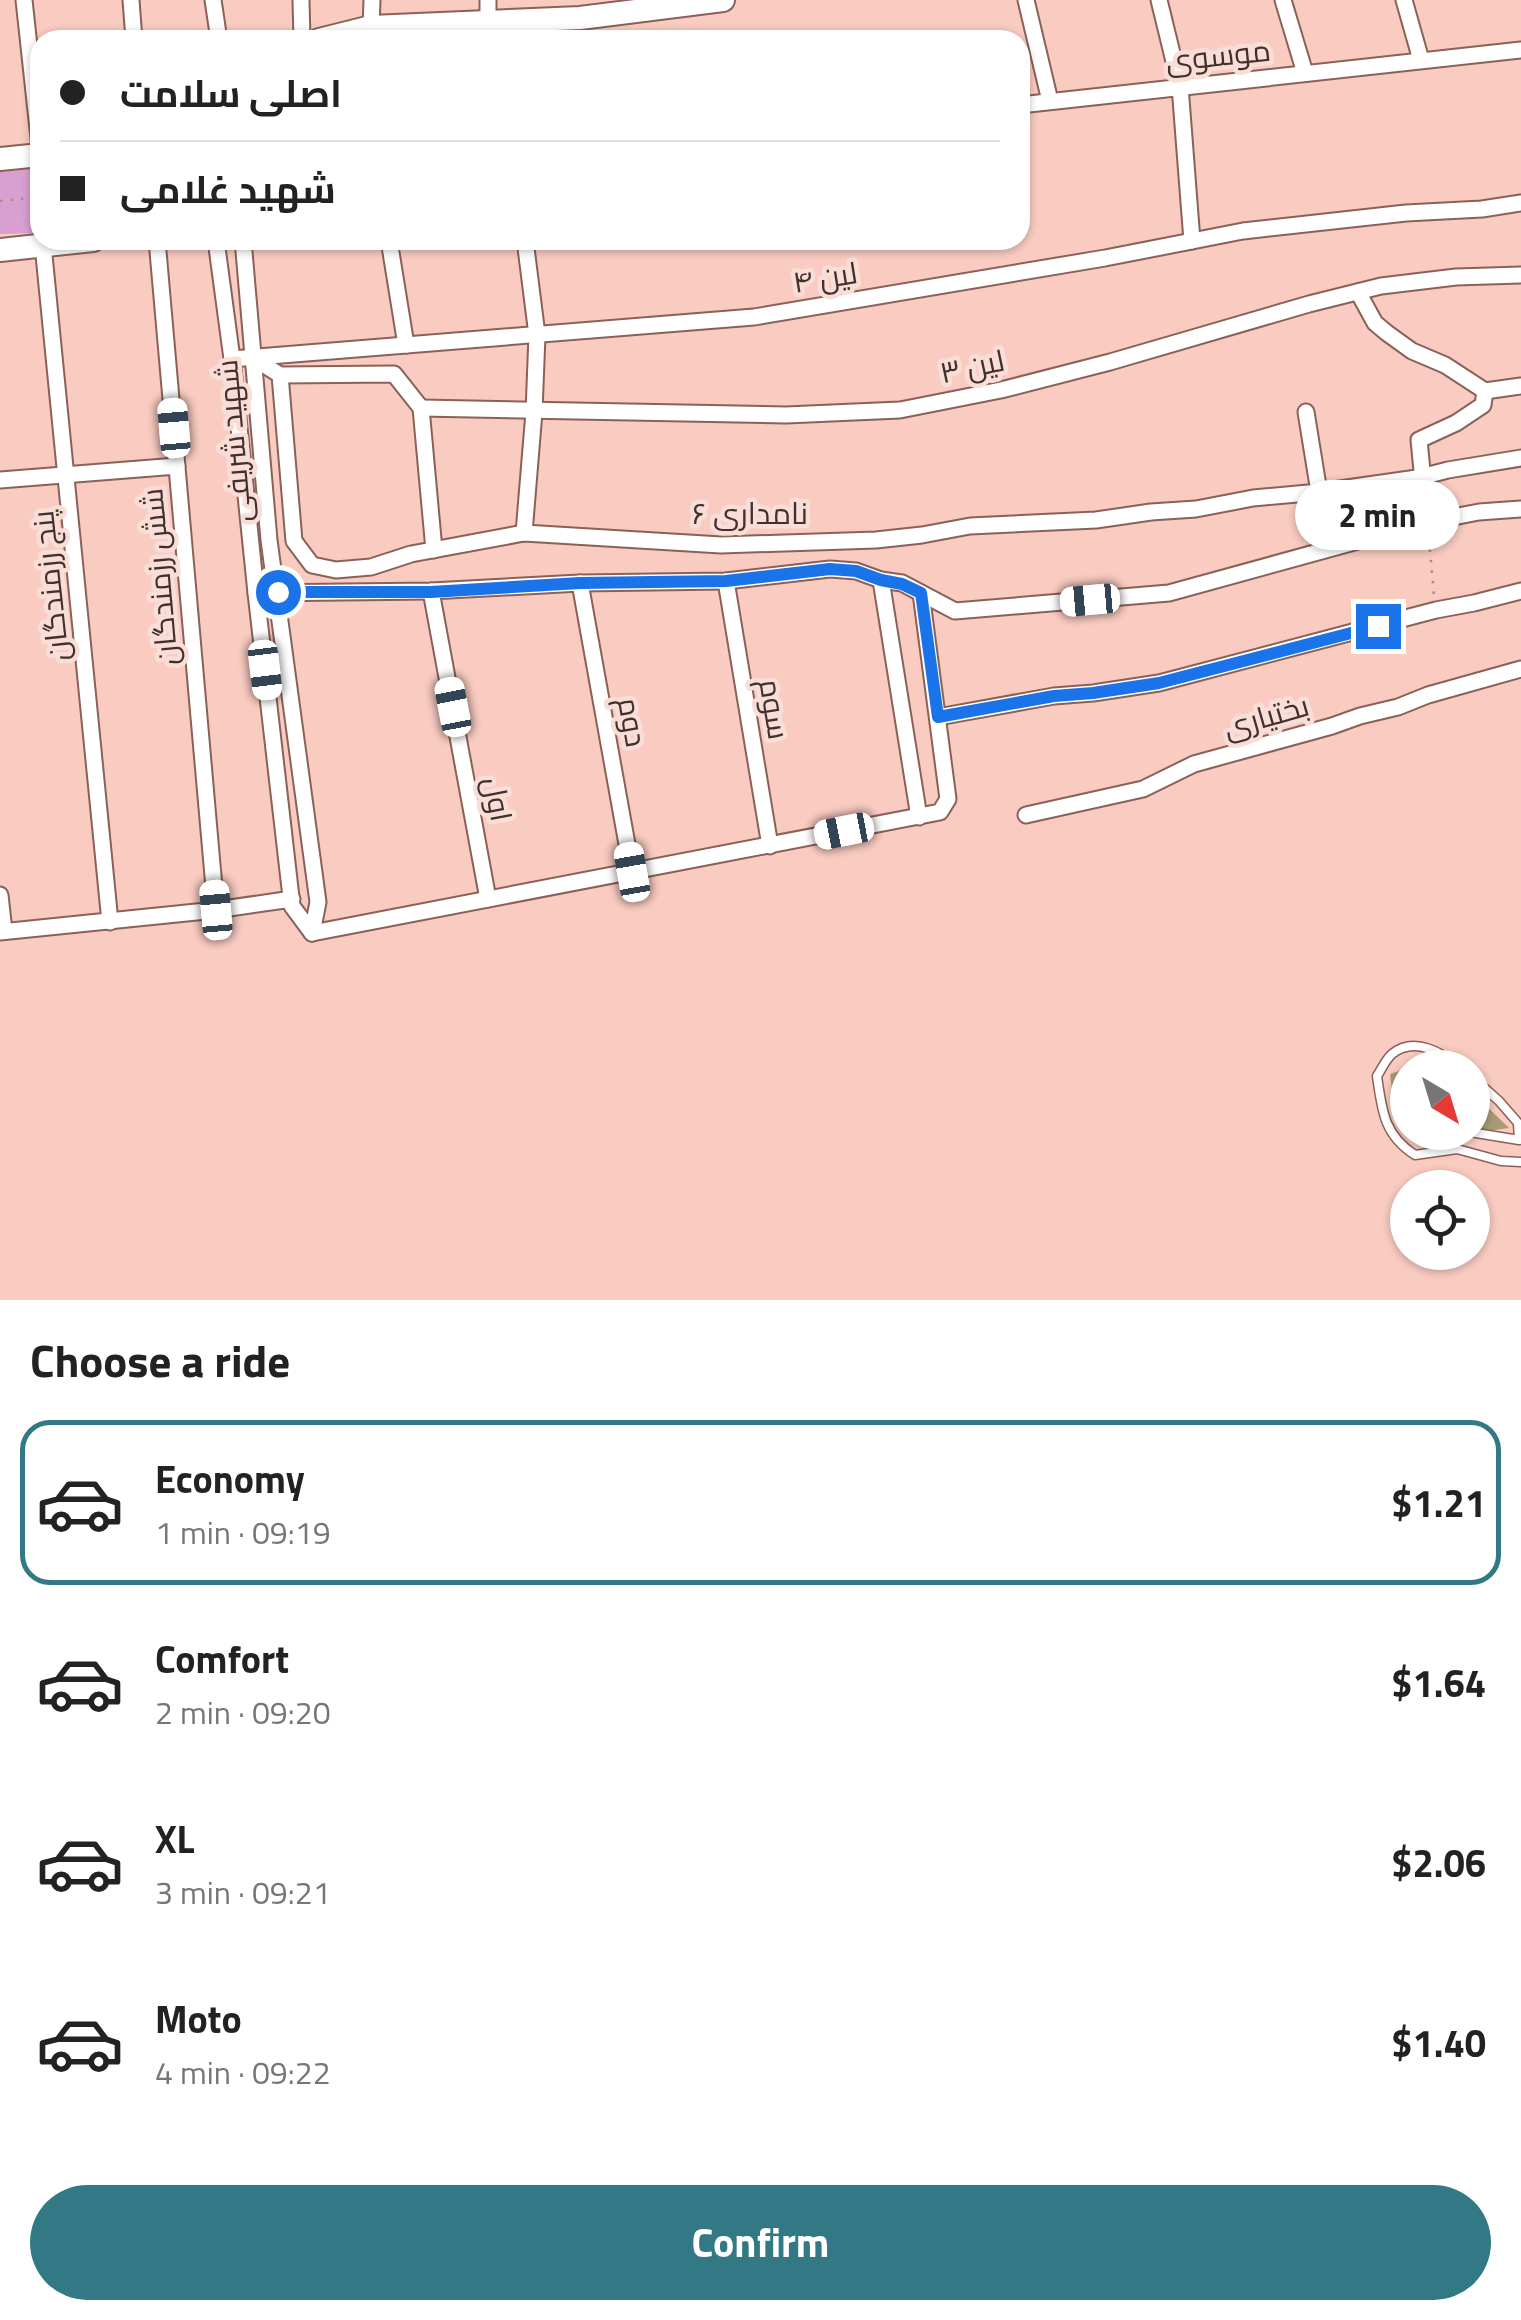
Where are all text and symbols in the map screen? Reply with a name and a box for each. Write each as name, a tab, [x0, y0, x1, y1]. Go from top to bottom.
street label: موسوی	[1163, 27, 1273, 83]
text: اصلی سلامت	[120, 64, 342, 122]
text: شهید غلامی	[120, 160, 336, 218]
street label: لین ۴	[790, 249, 860, 305]
street label: لین ۳	[935, 337, 1009, 395]
street label: شهید شریفی	[203, 358, 263, 524]
car	[156, 397, 192, 459]
callout: 2 min	[1296, 481, 1460, 551]
street label: شش رزمندگان	[128, 486, 190, 668]
street label: نامداری ۶	[692, 490, 808, 536]
text: 2 min	[1339, 491, 1416, 539]
street label: پنج رزمندگان	[19, 508, 81, 664]
route start	[256, 570, 301, 615]
car	[1059, 582, 1121, 618]
route end	[1356, 604, 1401, 649]
car	[246, 638, 284, 702]
car	[433, 675, 473, 739]
street label: سوم	[748, 675, 802, 743]
street label: بختیاری	[1218, 682, 1314, 750]
street label: دوم	[606, 694, 660, 750]
street label: اول	[471, 773, 525, 825]
car	[812, 811, 876, 851]
car	[612, 840, 652, 904]
car	[198, 879, 234, 941]
north arrow	[1390, 1050, 1490, 1150]
map controls	[1390, 1050, 1490, 1270]
button: locate	[1390, 1170, 1490, 1270]
text: Choose a ride	[30, 1326, 290, 1394]
text: Economy	[155, 1450, 305, 1508]
icon: car	[35, 1458, 125, 1548]
text: $1.21	[1391, 1474, 1486, 1532]
text: 1 min · 09:19	[155, 1508, 331, 1556]
text: Comfort	[155, 1630, 289, 1688]
icon: car	[35, 1638, 125, 1728]
text: $1.64	[1391, 1654, 1486, 1712]
text: 2 min · 09:20	[155, 1688, 331, 1736]
text: XL	[155, 1810, 195, 1868]
icon: car	[35, 1818, 125, 1908]
text: $2.06	[1391, 1834, 1486, 1892]
text: 3 min · 09:21	[155, 1868, 331, 1916]
text: Moto	[155, 1990, 242, 2048]
icon: car	[35, 1998, 125, 2088]
text: $1.40	[1391, 2014, 1486, 2072]
text: 4 min · 09:22	[155, 2048, 331, 2096]
button: Confirm	[30, 2185, 1491, 2300]

